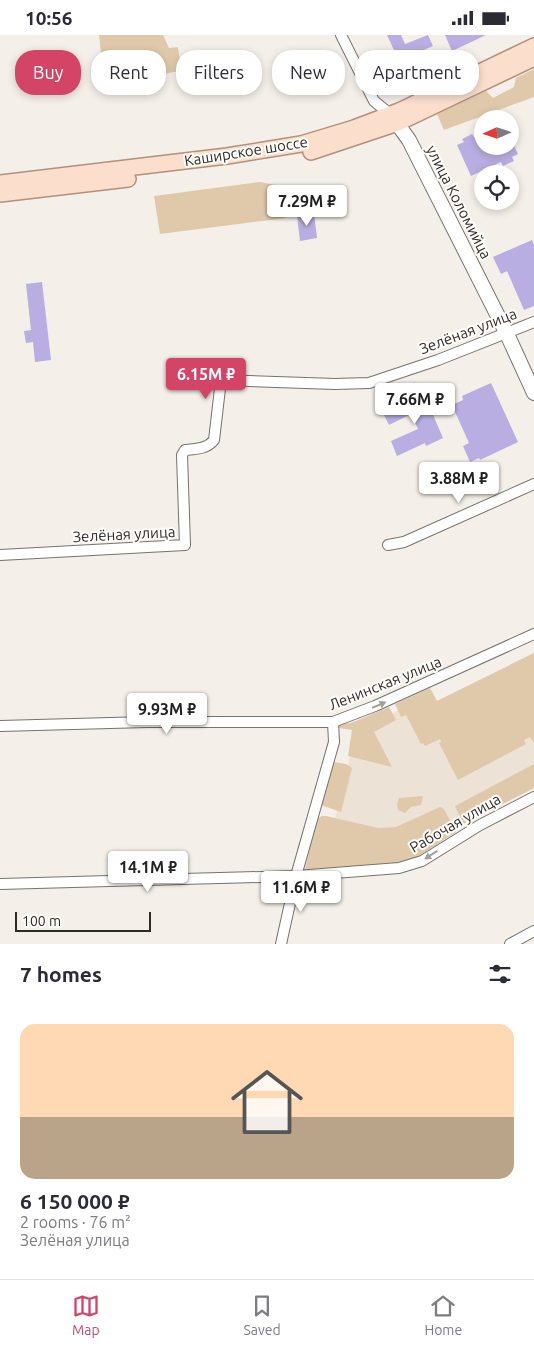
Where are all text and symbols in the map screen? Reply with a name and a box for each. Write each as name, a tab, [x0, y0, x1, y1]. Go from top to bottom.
text: 10:56	[25, 7, 73, 29]
chip: Buy	[15, 50, 81, 95]
chip: Rent	[91, 50, 166, 95]
chip: Filters	[176, 50, 262, 95]
chip: New	[272, 50, 345, 95]
chip: Apartment	[355, 50, 479, 95]
north arrow	[474, 110, 519, 155]
map controls	[474, 110, 519, 210]
street label: Каширское шоссе	[183, 133, 309, 169]
street label: улица Коломийца	[423, 143, 495, 261]
button: locate	[474, 165, 519, 210]
pin: 7.29M ₽	[261, 185, 353, 227]
text: 7.29M ₽	[278, 192, 336, 210]
street label: Зелёная улица	[417, 305, 519, 357]
pin: 6.15M ₽	[160, 357, 252, 400]
text: 6.15M ₽	[177, 365, 235, 383]
pin: 7.66M ₽	[369, 383, 461, 425]
text: 7.66M ₽	[386, 390, 444, 408]
pin: 3.88M ₽	[413, 461, 505, 504]
text: 3.88M ₽	[430, 469, 488, 487]
street label: Зелёная улица	[72, 523, 176, 545]
street label: Ленинская улица	[326, 653, 444, 713]
pin: 9.93M ₽	[121, 693, 213, 735]
text: 9.93M ₽	[138, 700, 196, 718]
one-way arrow	[371, 700, 386, 708]
street label: Рабочая улица	[406, 790, 504, 856]
pin: 14.1M ₽	[102, 851, 194, 893]
one-way arrow	[424, 851, 437, 860]
text: 14.1M ₽	[119, 858, 177, 876]
pin: 11.6M ₽	[255, 871, 347, 913]
text: 11.6M ₽	[272, 878, 330, 896]
scale bar	[15, 909, 151, 932]
text: 100 m	[22, 913, 61, 929]
icon: filters	[486, 960, 514, 988]
text: 7 homes	[20, 962, 102, 986]
icon: home	[222, 1057, 312, 1147]
text: 6 150 000 ₽	[20, 1189, 130, 1213]
text: 2 rooms · 76 m²	[20, 1213, 131, 1231]
text: Зелёная улица	[20, 1231, 130, 1249]
tab: Map	[72, 1292, 100, 1338]
tab: Saved	[243, 1292, 281, 1338]
tab: Home	[424, 1292, 462, 1338]

